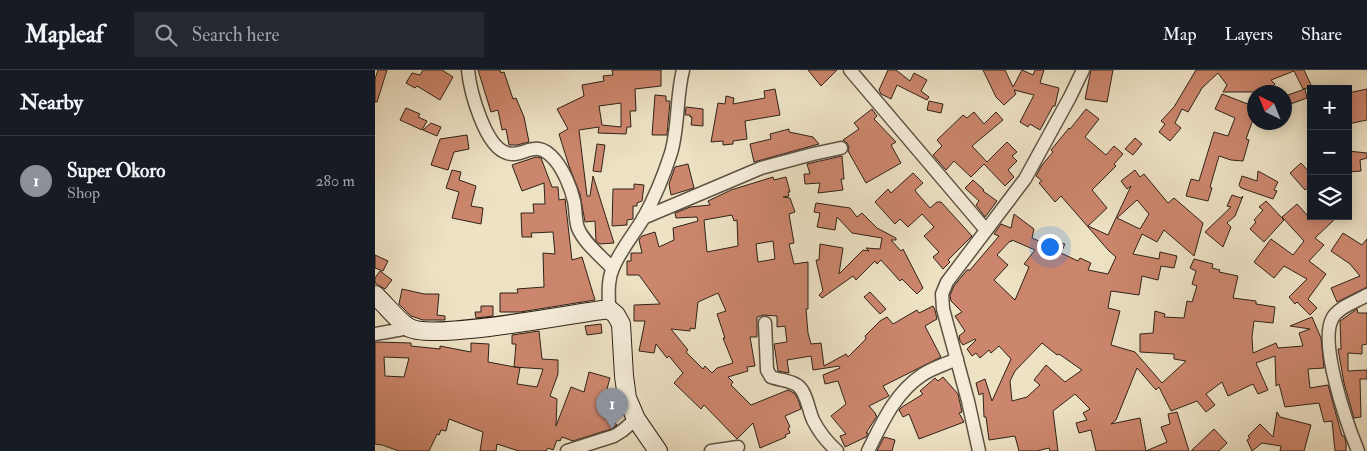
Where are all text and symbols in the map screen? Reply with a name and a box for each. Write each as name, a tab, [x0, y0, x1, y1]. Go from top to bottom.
search box	[134, 12, 484, 57]
text: Mapleaf	[25, 19, 104, 50]
icon: search	[152, 21, 180, 49]
text: Search here	[192, 23, 279, 47]
text: Map	[1163, 23, 1197, 46]
text: Layers	[1225, 23, 1273, 46]
text: Share	[1301, 23, 1342, 46]
north arrow	[1247, 85, 1292, 130]
map controls	[1307, 85, 1352, 220]
button: +	[1307, 85, 1352, 130]
text: Nearby	[20, 89, 83, 116]
button: −	[1307, 130, 1352, 175]
text: Super Okoro	[67, 159, 165, 183]
text: 1	[33, 171, 39, 191]
text: 280 m	[315, 171, 355, 191]
button: layers	[1307, 175, 1352, 220]
text: Shop	[67, 183, 100, 203]
your location	[1037, 234, 1063, 260]
pin: 1	[596, 388, 628, 429]

